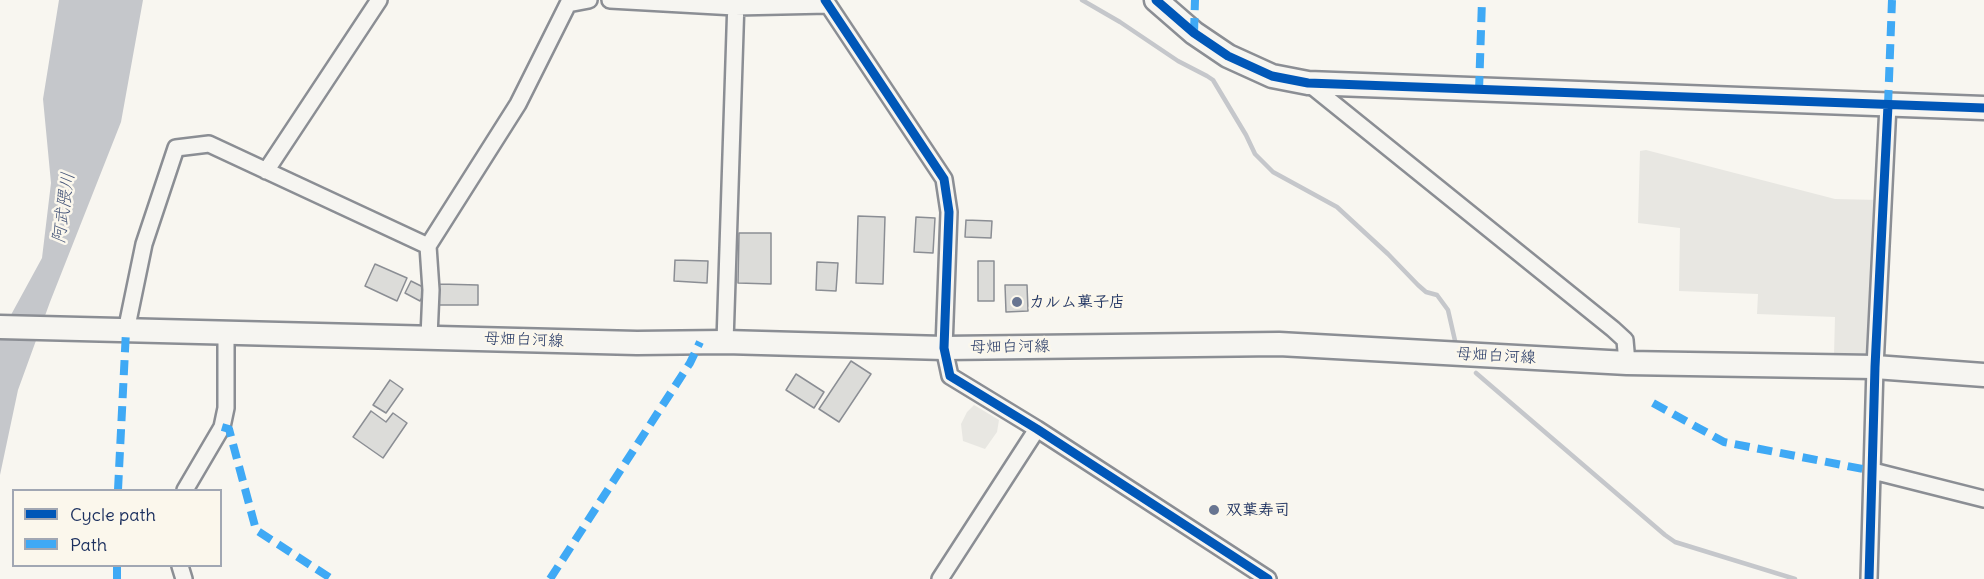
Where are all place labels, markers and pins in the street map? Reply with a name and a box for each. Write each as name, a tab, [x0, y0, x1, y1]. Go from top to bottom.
place label: カルム菓子店	[1029, 292, 1125, 312]
marker: カルム菓子店	[1010, 295, 1024, 309]
place label: 双葉寿司	[1226, 500, 1290, 520]
marker: 双葉寿司	[1207, 503, 1221, 517]

